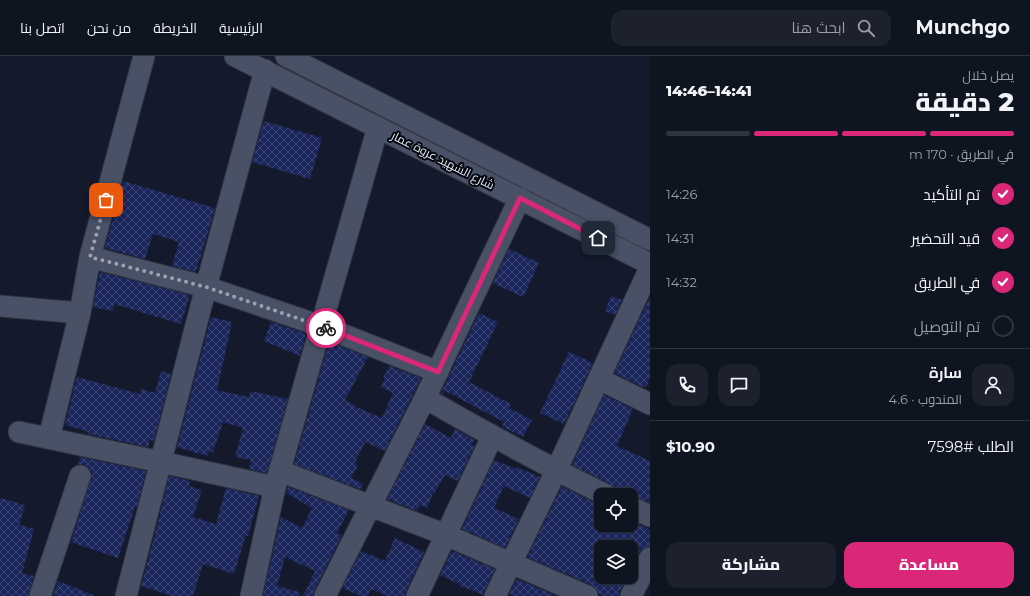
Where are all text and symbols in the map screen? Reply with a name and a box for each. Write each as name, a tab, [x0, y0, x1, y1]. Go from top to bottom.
search box	[611, 10, 891, 46]
text: Munchgo	[915, 16, 1010, 39]
icon: search	[855, 17, 877, 39]
text: ابحث هنا	[791, 18, 845, 37]
text: اتصل بنا	[20, 19, 65, 37]
text: من نحن	[87, 19, 131, 37]
text: الخريطة	[153, 19, 197, 37]
text: الرئيسية	[219, 19, 263, 37]
text: يصل خلال	[962, 67, 1014, 83]
text: 14:41–14:46	[666, 81, 752, 100]
text: 2 دقيقة	[915, 86, 1014, 118]
street label: شارع الشهيد عروة عمار	[388, 127, 497, 193]
text: في الطريق · 170 m	[909, 146, 1014, 162]
pin	[89, 183, 123, 217]
icon: check	[992, 183, 1014, 205]
text: تم التأكيد	[923, 185, 980, 204]
text: 14:26	[666, 186, 697, 202]
icon: bag	[95, 189, 117, 211]
pin	[581, 221, 615, 255]
icon: home	[587, 227, 609, 249]
icon: check	[992, 227, 1014, 249]
text: قيد التحضير	[911, 229, 980, 248]
text: 14:31	[666, 230, 694, 246]
icon: check	[992, 271, 1014, 293]
text: في الطريق	[914, 273, 980, 292]
text: 14:32	[666, 274, 697, 290]
courier	[306, 308, 346, 348]
icon: bike	[315, 317, 337, 339]
text: تم التوصيل	[914, 317, 980, 336]
text: سارة	[929, 363, 962, 382]
button: phone	[666, 364, 708, 406]
button: chat	[718, 364, 760, 406]
button: person	[972, 364, 1014, 406]
text: المندوب · 4.6	[889, 391, 962, 407]
text: $10.90	[666, 437, 715, 456]
text: الطلب #7598	[928, 437, 1014, 456]
map controls	[594, 488, 638, 584]
button: locate	[594, 488, 638, 532]
button: layers	[594, 540, 638, 584]
button: مشاركة	[666, 542, 836, 588]
button: مساعدة	[844, 542, 1014, 588]

